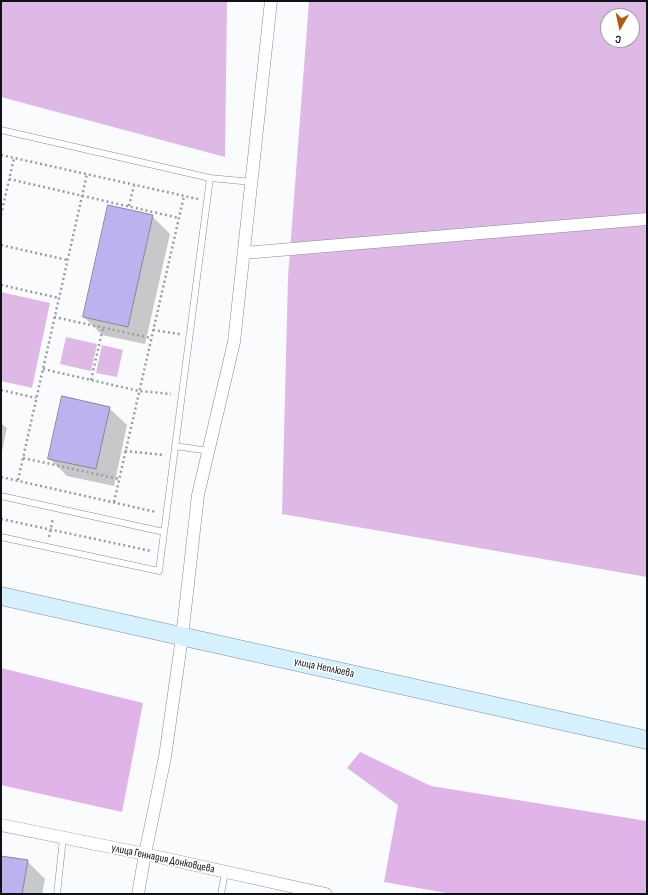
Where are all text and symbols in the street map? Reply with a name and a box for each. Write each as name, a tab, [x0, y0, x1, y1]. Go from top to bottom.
north arrow	[600, 8, 640, 48]
text: С	[614, 32, 622, 46]
street label: улица Неплюева	[293, 655, 355, 681]
street label: улица Геннадия Донковцева	[110, 842, 216, 876]

